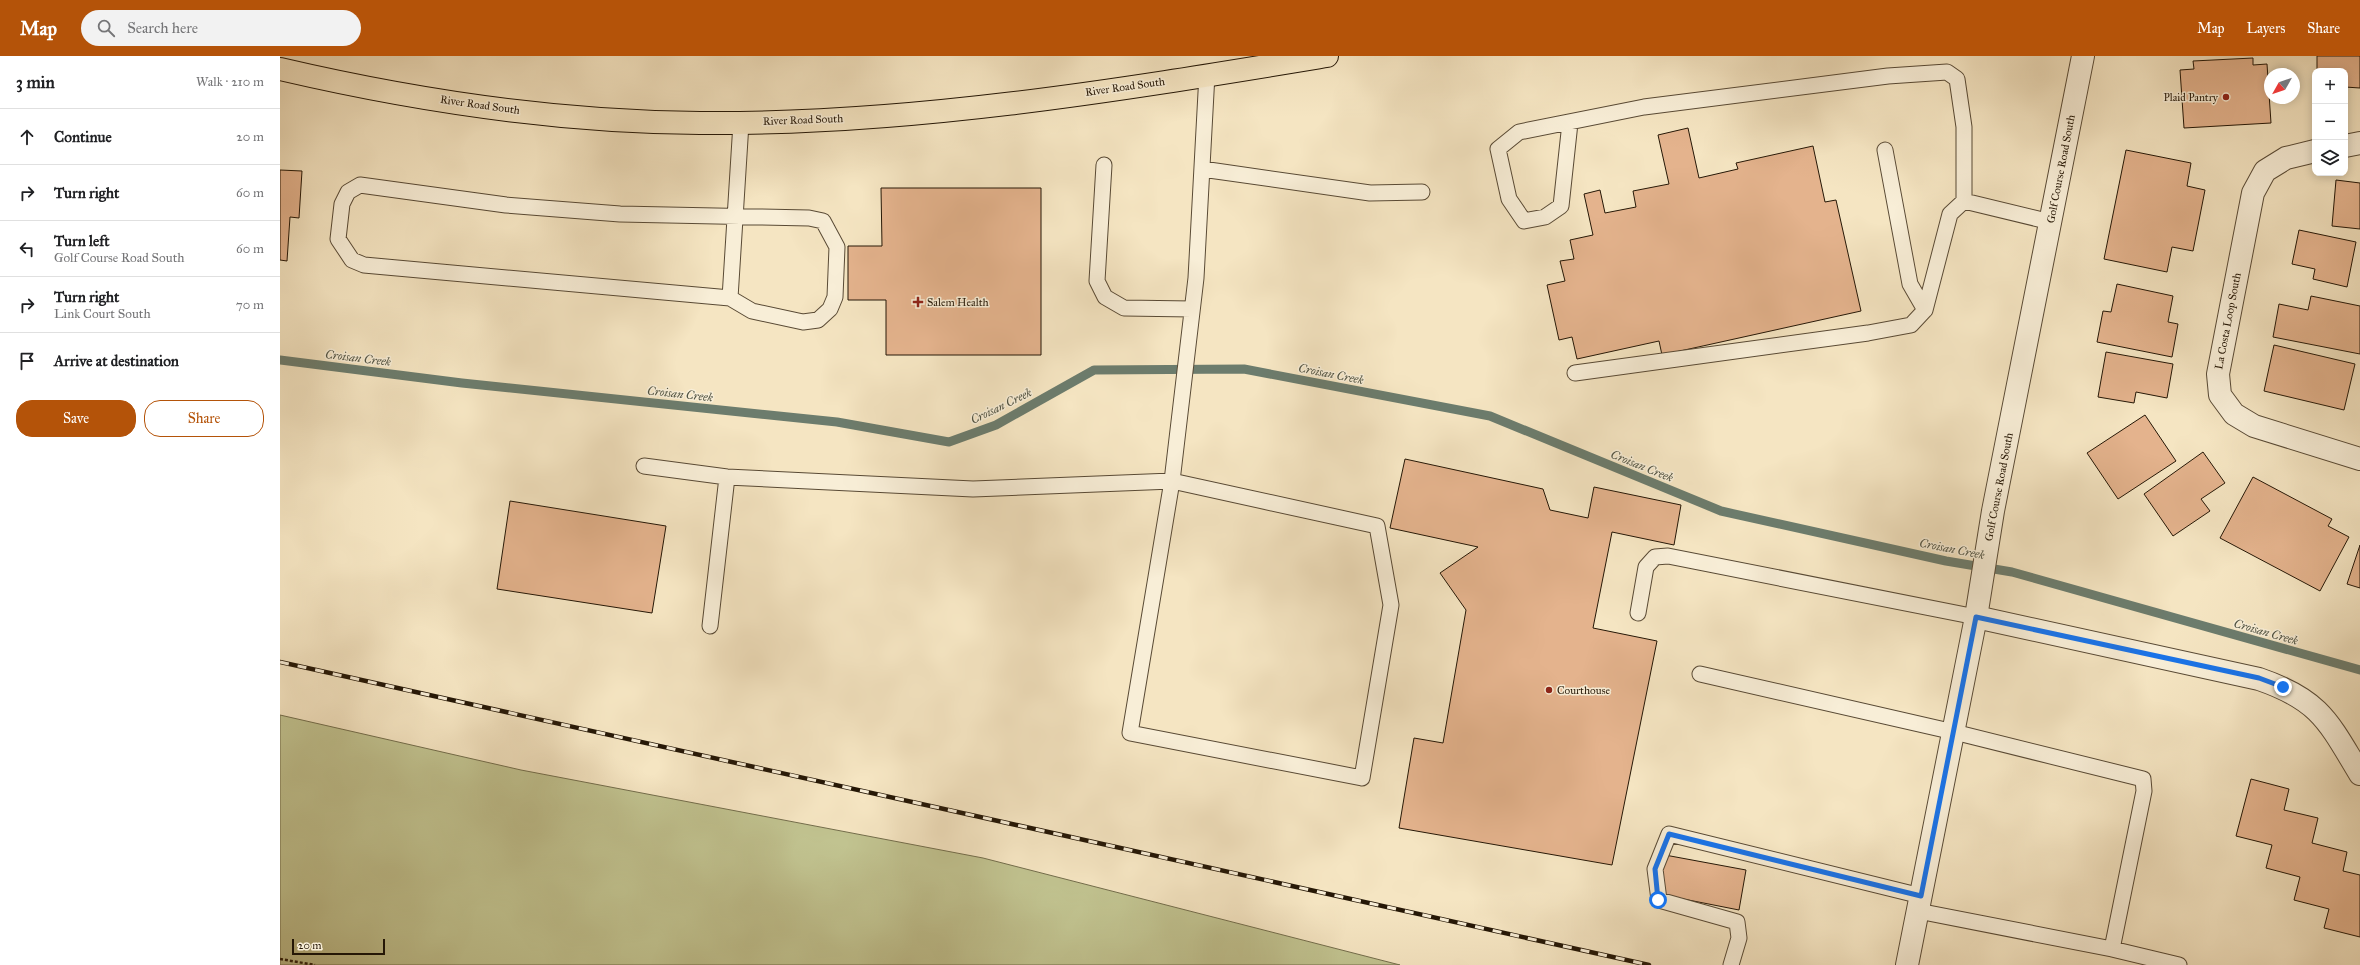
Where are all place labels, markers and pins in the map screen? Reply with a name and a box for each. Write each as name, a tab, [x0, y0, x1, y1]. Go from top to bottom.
place label: Plaid Pantry	[2163, 91, 2219, 104]
marker: Plaid Pantry	[2221, 92, 2231, 102]
marker: Salem Health	[912, 296, 924, 308]
place label: Salem Health	[927, 296, 989, 309]
place label: Courthouse	[1557, 684, 1611, 697]
marker: Courthouse	[1544, 685, 1554, 695]

